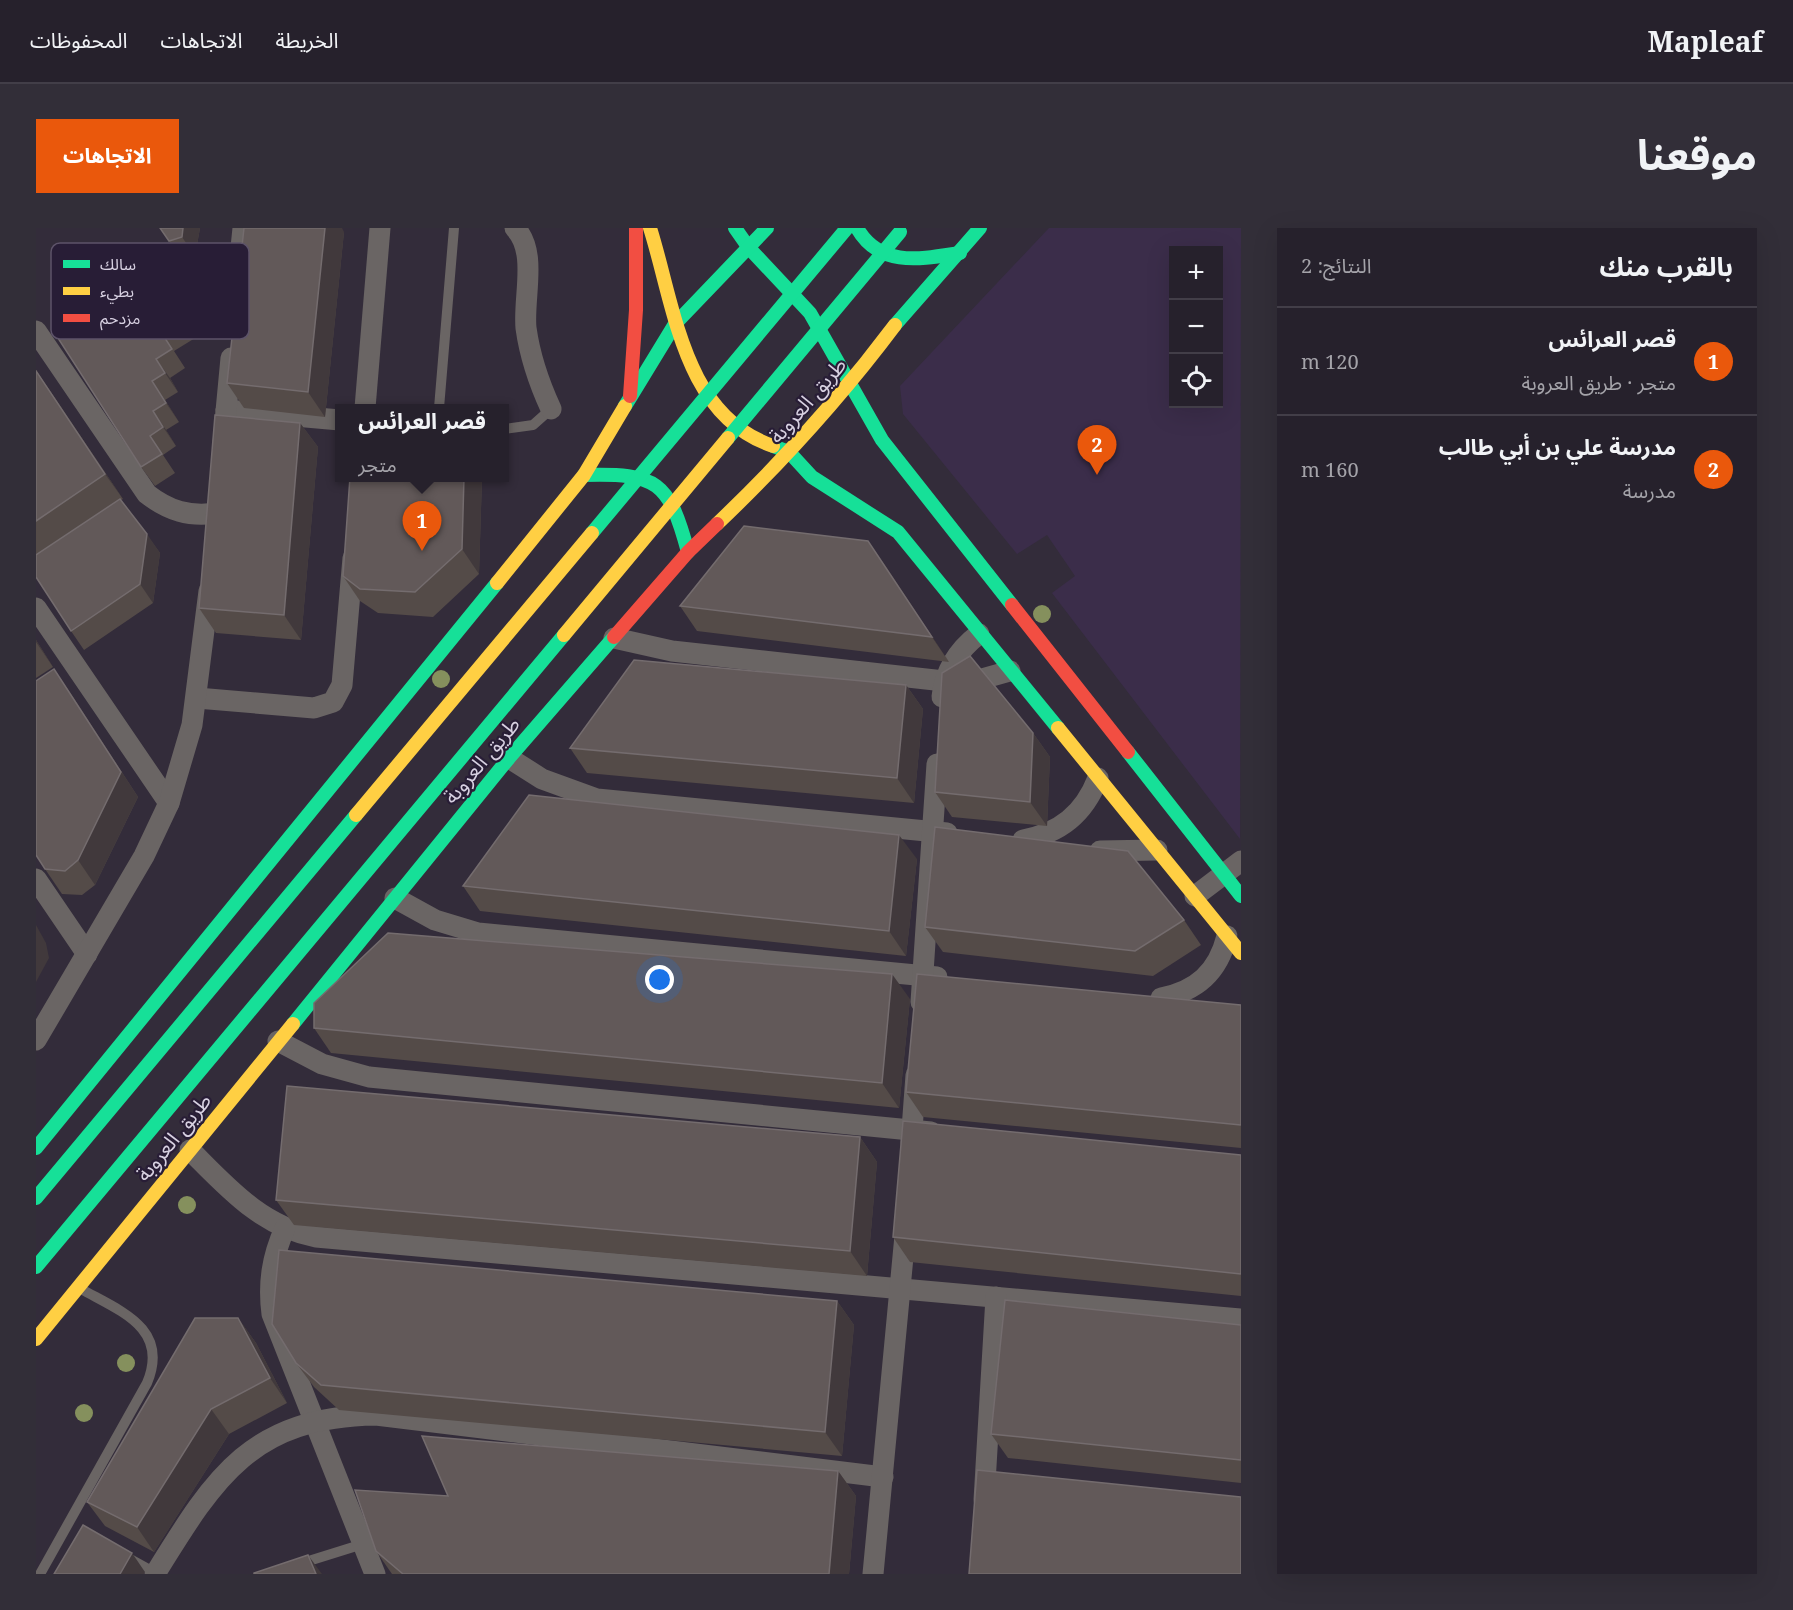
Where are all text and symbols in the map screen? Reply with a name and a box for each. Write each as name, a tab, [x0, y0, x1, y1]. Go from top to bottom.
text: Mapleaf	[1647, 22, 1763, 60]
text: المحفوظات	[30, 26, 127, 54]
text: الاتجاهات	[160, 26, 242, 54]
text: الخريطة	[275, 26, 338, 54]
button: الاتجاهات	[36, 119, 179, 193]
text: موقعنا	[1637, 125, 1757, 182]
legend	[51, 243, 249, 339]
map controls	[1169, 246, 1223, 408]
button: +	[1169, 246, 1223, 300]
text: بالقرب منك	[1599, 248, 1733, 284]
text: النتائج: 2	[1301, 252, 1372, 279]
text: سالك	[100, 253, 136, 275]
text: بطيء	[100, 280, 134, 304]
button: −	[1169, 300, 1223, 354]
text: مزدحم	[100, 307, 140, 331]
text: قصر العرائس	[1549, 323, 1676, 353]
text: 120 m	[1301, 348, 1359, 375]
text: 1	[1708, 348, 1719, 375]
street label: طريق العروبة	[762, 351, 852, 449]
button: locate	[1169, 354, 1223, 408]
text: متجر · طريق العروبة	[1521, 369, 1676, 396]
popup	[335, 404, 509, 482]
text: قصر العرائس	[358, 405, 486, 435]
pin: 2	[1078, 426, 1116, 475]
text: مدرسة علي بن أبي طالب	[1439, 431, 1676, 461]
text: متجر	[358, 451, 397, 478]
text: 160 m	[1301, 456, 1359, 483]
text: 2	[1708, 456, 1719, 483]
text: مدرسة	[1623, 477, 1676, 504]
pin: 1	[402, 502, 442, 551]
street label: طريق العروبة	[436, 711, 526, 809]
your location	[645, 965, 674, 994]
street label: طريق العروبة	[129, 1087, 217, 1187]

